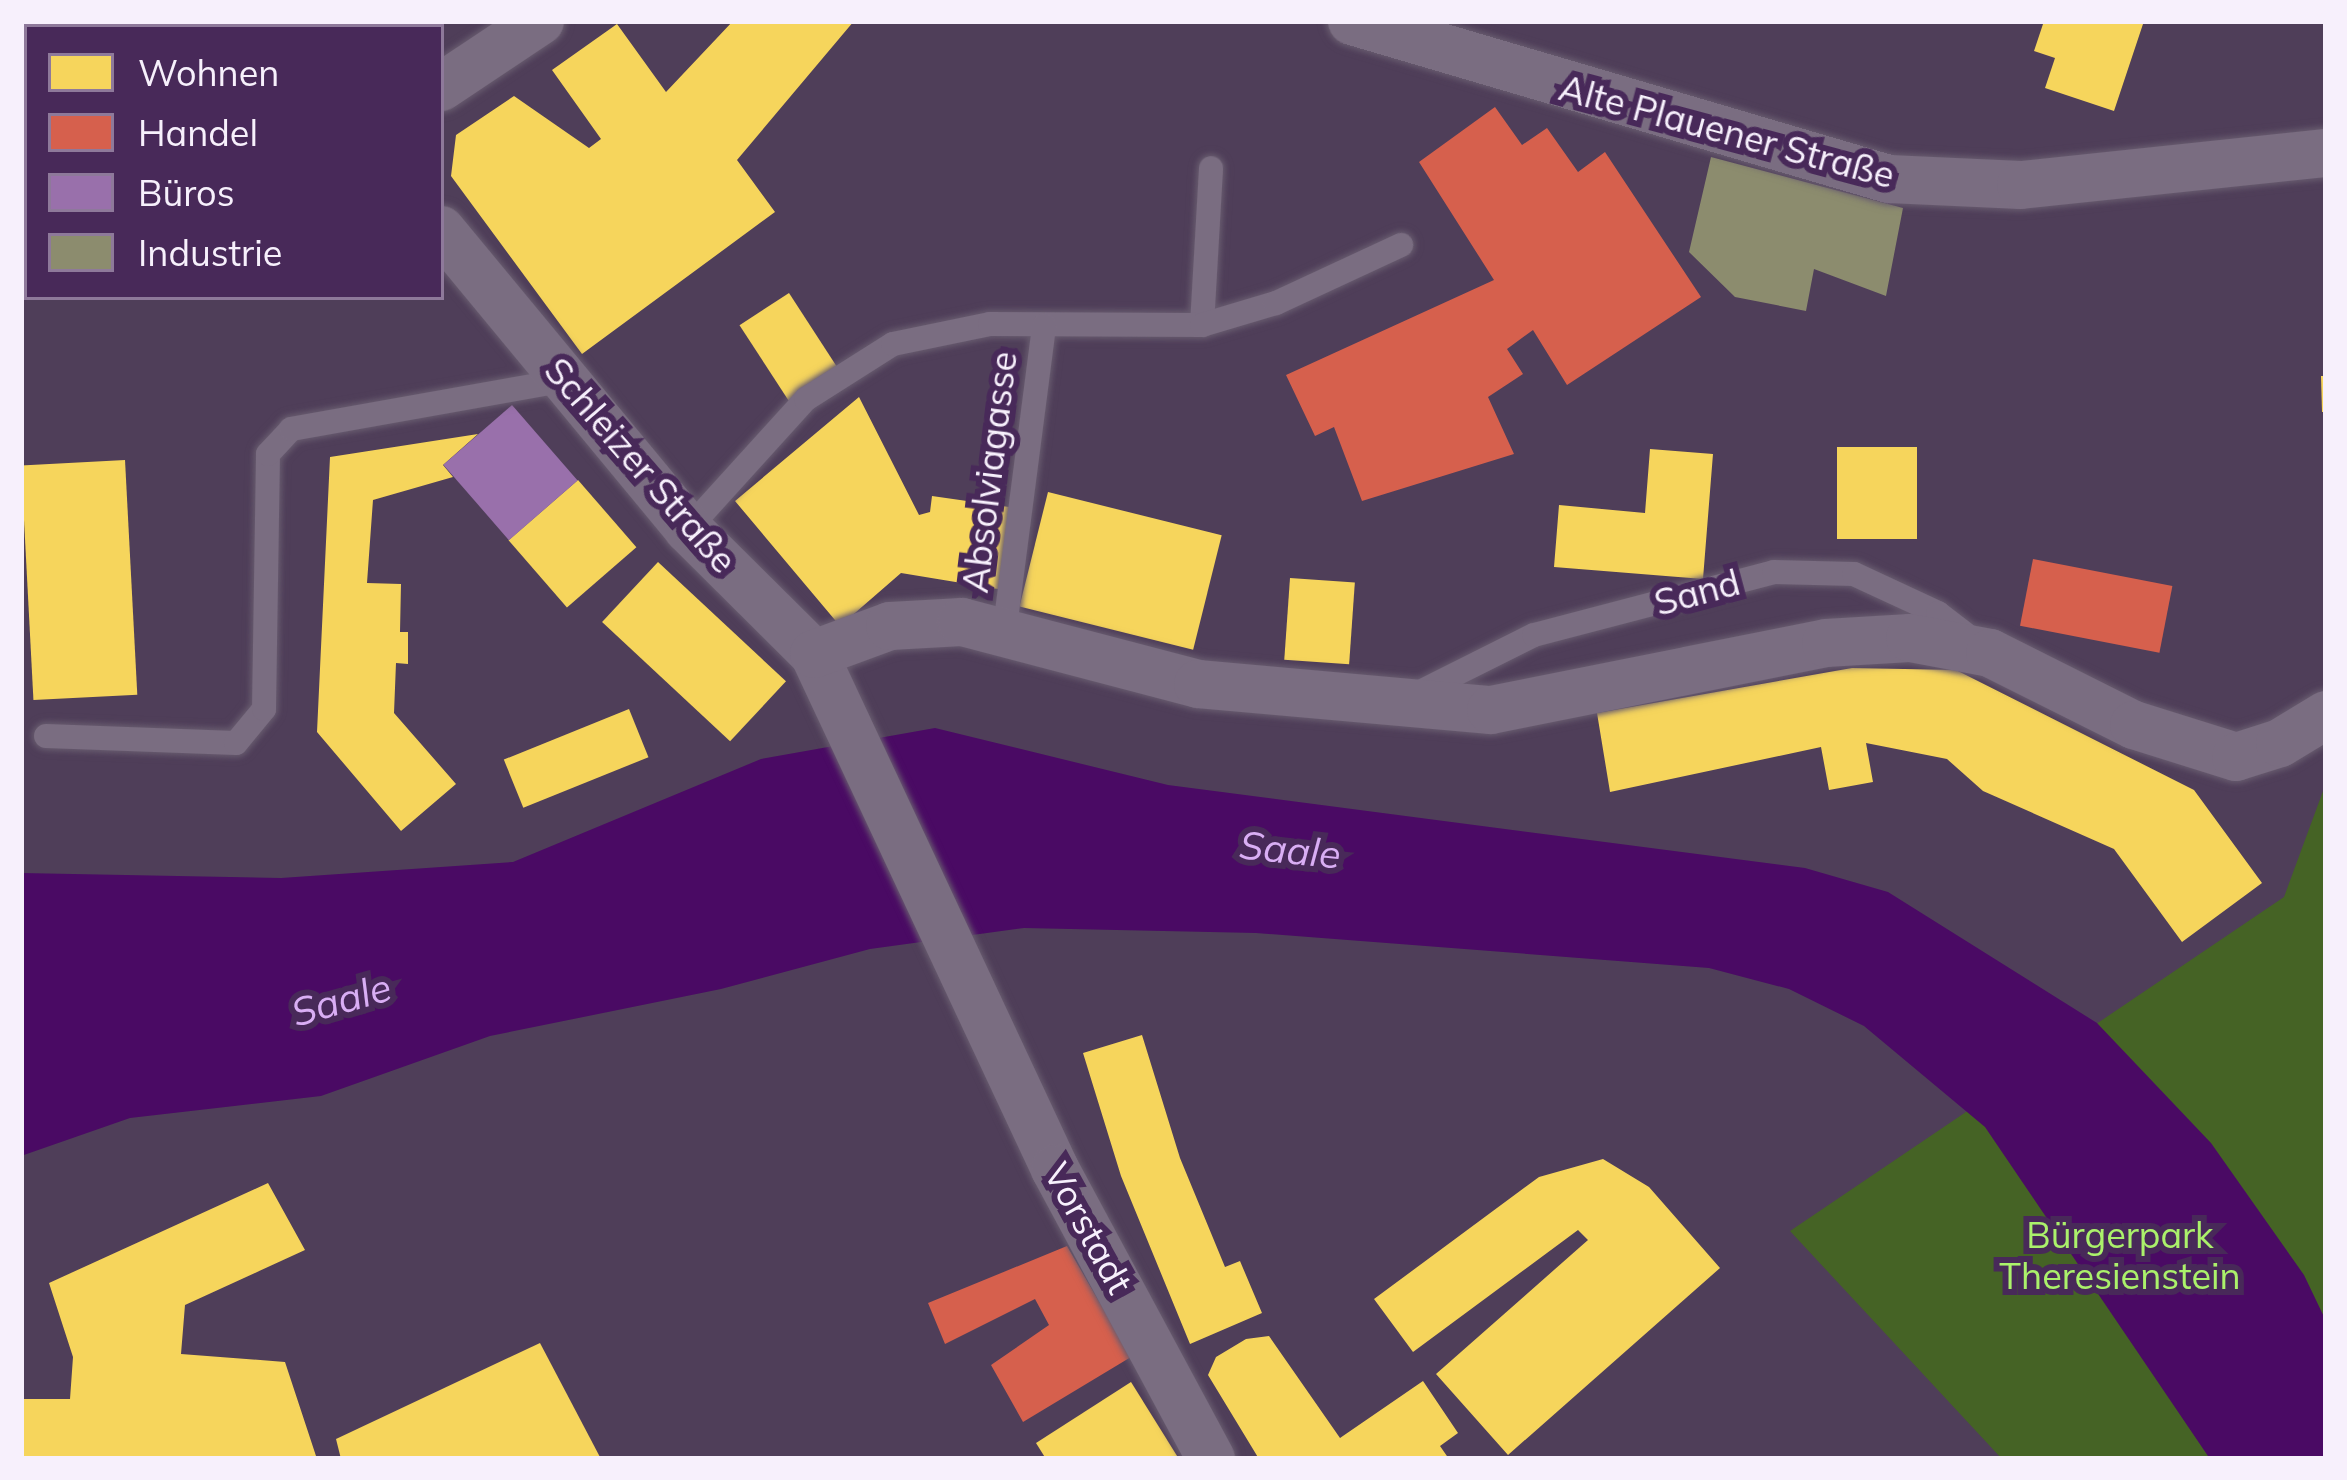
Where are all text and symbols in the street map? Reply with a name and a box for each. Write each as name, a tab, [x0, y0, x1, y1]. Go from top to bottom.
legend	[24, 24, 444, 300]
text: Wohnen	[138, 50, 279, 95]
street label: Alte Plauener Straße	[1555, 65, 1899, 197]
text: Handel	[138, 110, 258, 155]
text: Büros	[138, 170, 235, 215]
text: Industrie	[138, 230, 282, 275]
street label: Schleizer Straße	[536, 349, 746, 581]
street label: Absolviagasse	[953, 349, 1025, 595]
street label: Sand	[1650, 560, 1744, 624]
water label: Saale	[1237, 821, 1343, 879]
water label: Saale	[286, 964, 396, 1036]
street label: Vorstadt	[1036, 1155, 1142, 1301]
park label: Bürgerpark Theresienstein	[1999, 1212, 2241, 1297]

